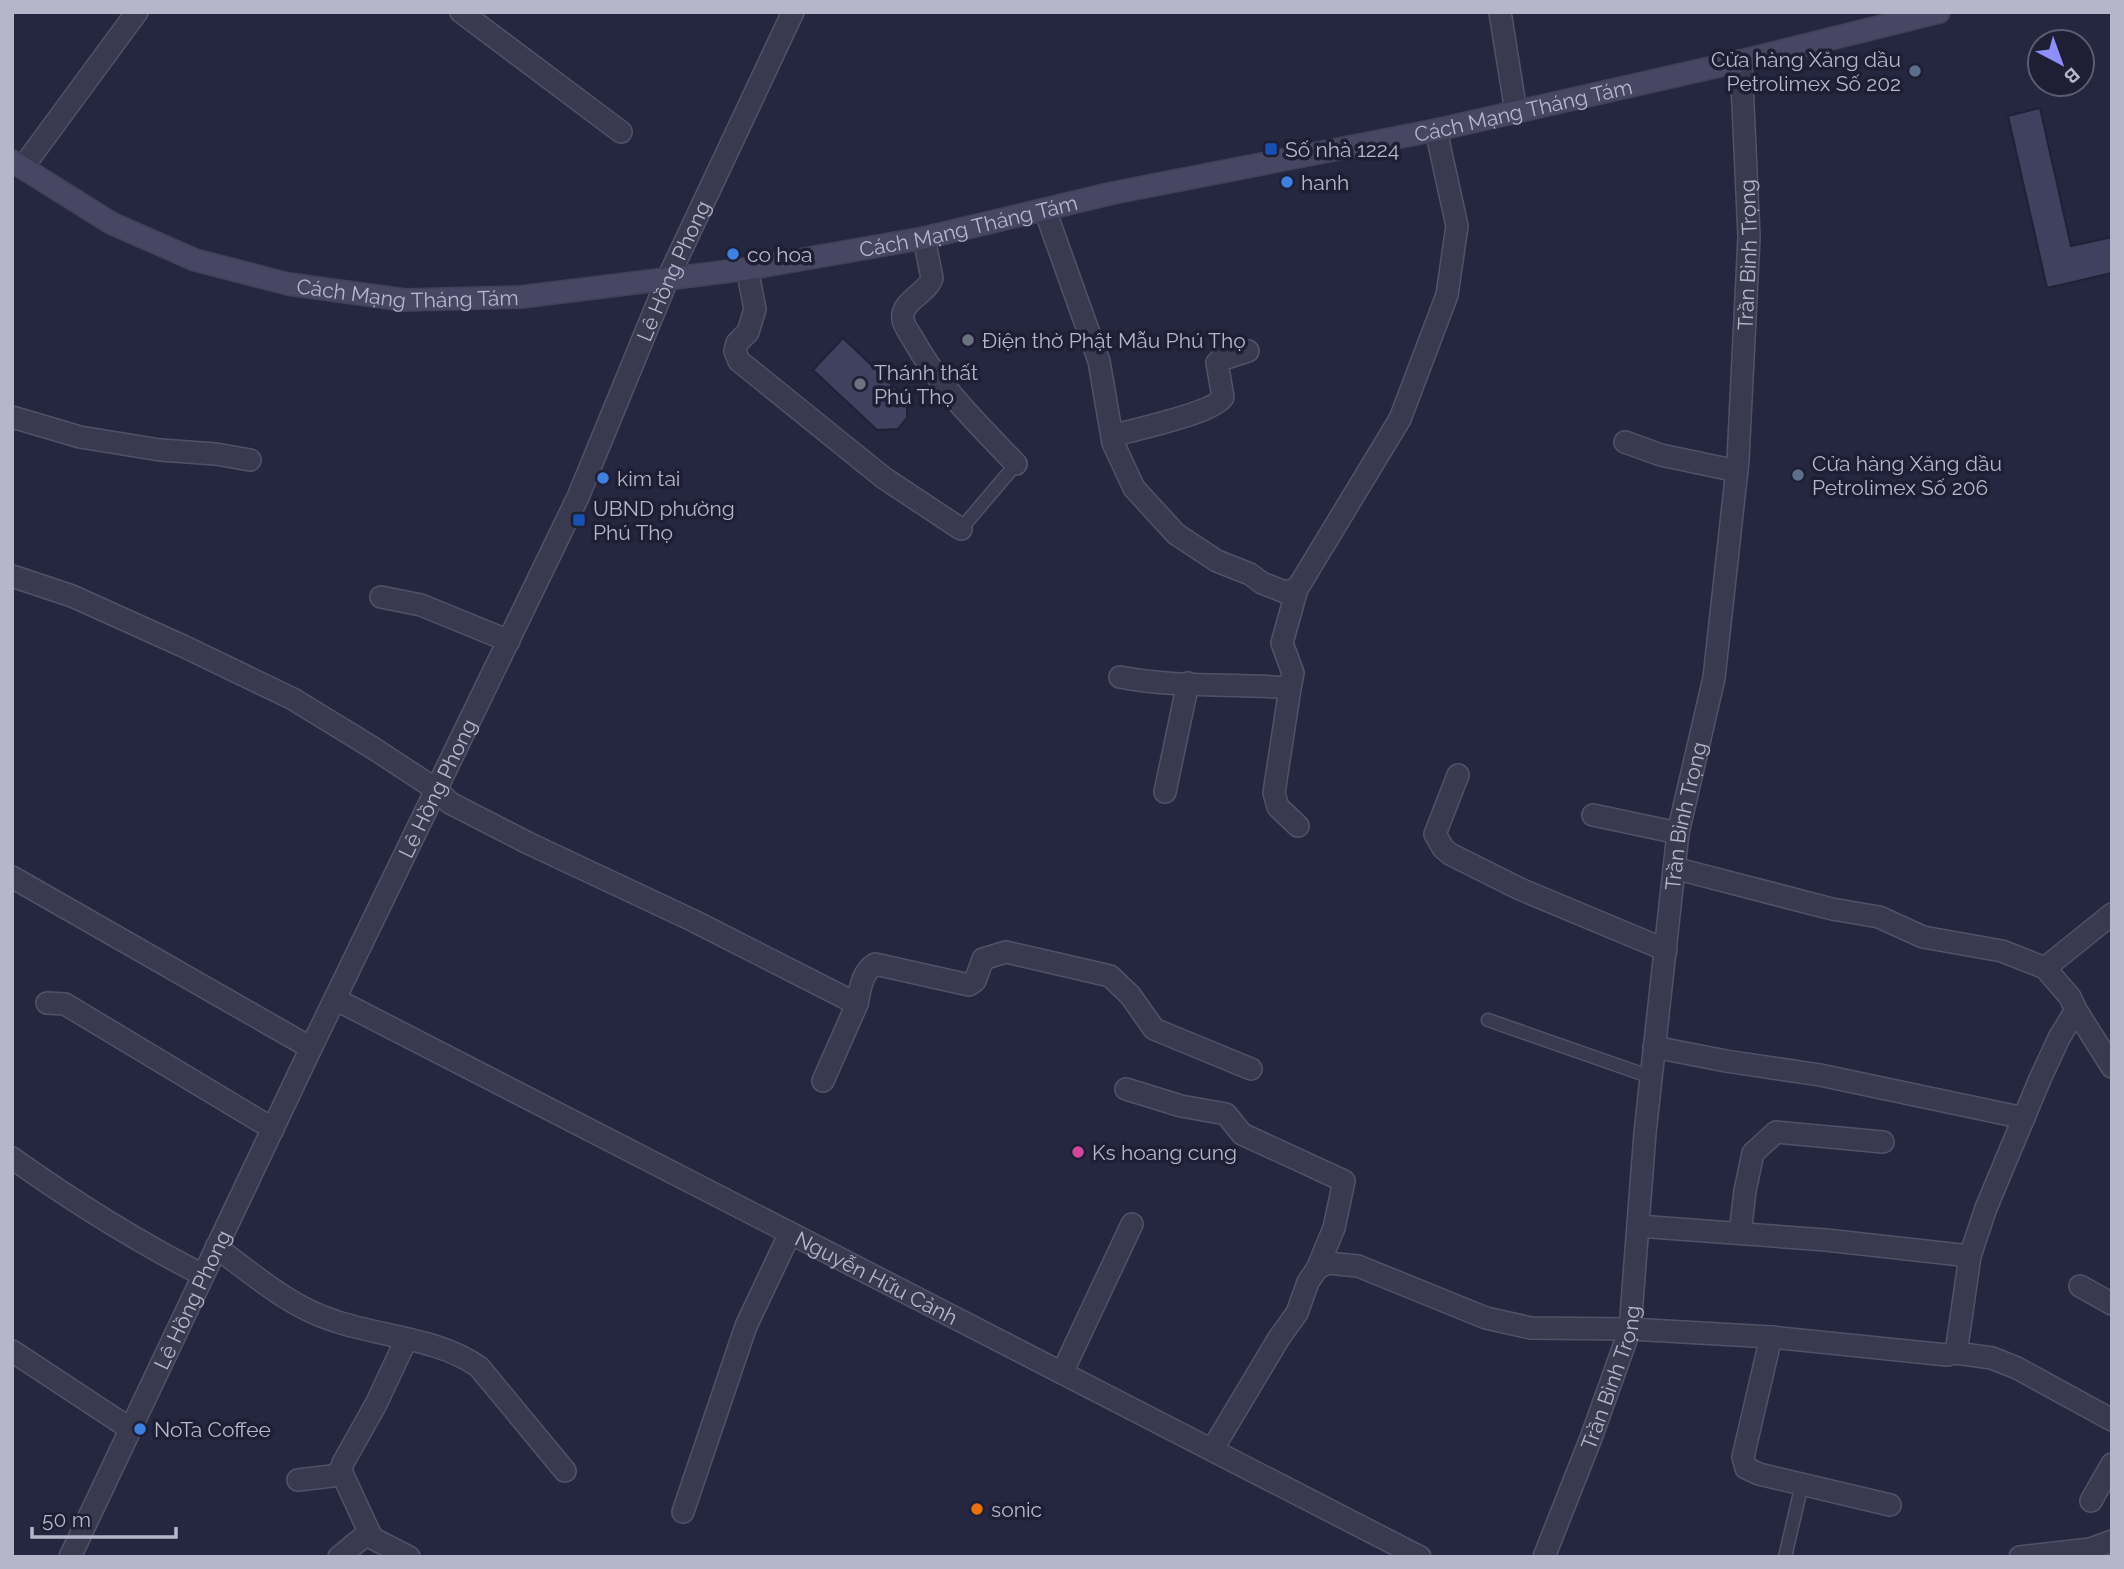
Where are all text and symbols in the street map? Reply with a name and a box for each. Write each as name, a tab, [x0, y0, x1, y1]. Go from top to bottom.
north arrow	[2026, 28, 2096, 98]
place label: Cửa hàng Xăng dầu Petrolimex Số 202	[1711, 47, 1901, 96]
marker: Cửa hàng Xăng dầu Petrolimex Số 202	[1907, 63, 1923, 79]
text: B	[2060, 63, 2084, 88]
street label: Cách Mạng Tháng Tám	[1412, 73, 1635, 146]
place label: Số nhà 1224	[1285, 137, 1399, 162]
marker: Số nhà 1224	[1263, 141, 1279, 157]
place label: hanh	[1301, 170, 1349, 195]
marker: hanh	[1279, 174, 1295, 190]
street label: Trần Bình Trọng	[1732, 179, 1762, 331]
street label: Cách Mạng Tháng Tám	[857, 189, 1080, 262]
street label: Lê Hồng Phong	[631, 196, 715, 345]
place label: co hoa	[747, 242, 812, 267]
marker: co hoa	[725, 246, 741, 262]
street label: Cách Mạng Tháng Tám	[295, 273, 519, 313]
place label: Điện thờ Phật Mẫu Phú Thọ	[982, 328, 1246, 353]
marker: Điện thờ Phật Mẫu Phú Thọ	[960, 332, 976, 348]
place label: Thánh thất Phú Thọ	[874, 360, 978, 409]
marker: Thánh thất Phú Thọ	[852, 376, 868, 392]
place label: Cửa hàng Xăng dầu Petrolimex Số 206	[1812, 451, 2002, 500]
place label: kim tai	[617, 466, 680, 491]
marker: Cửa hàng Xăng dầu Petrolimex Số 206	[1790, 467, 1806, 483]
marker: kim tai	[595, 470, 611, 486]
place label: UBND phường Phú Thọ	[593, 496, 735, 545]
marker: UBND phường Phú Thọ	[571, 512, 587, 528]
street label: Lê Hồng Phong	[393, 715, 481, 862]
street label: Trần Bình Trọng	[1659, 739, 1711, 892]
place label: Ks hoang cung	[1092, 1140, 1237, 1165]
marker: Ks hoang cung	[1070, 1144, 1086, 1160]
street label: Nguyễn Hữu Cảnh	[791, 1225, 962, 1330]
street label: Lê Hồng Phong	[148, 1226, 236, 1373]
street label: Trần Bình Trọng	[1575, 1304, 1644, 1453]
place label: NoTa Coffee	[154, 1417, 271, 1442]
marker: NoTa Coffee	[132, 1421, 148, 1437]
scale bar	[32, 1496, 175, 1540]
place label: sonic	[991, 1497, 1042, 1522]
marker: sonic	[969, 1501, 985, 1517]
text: 50 m	[42, 1507, 91, 1532]

